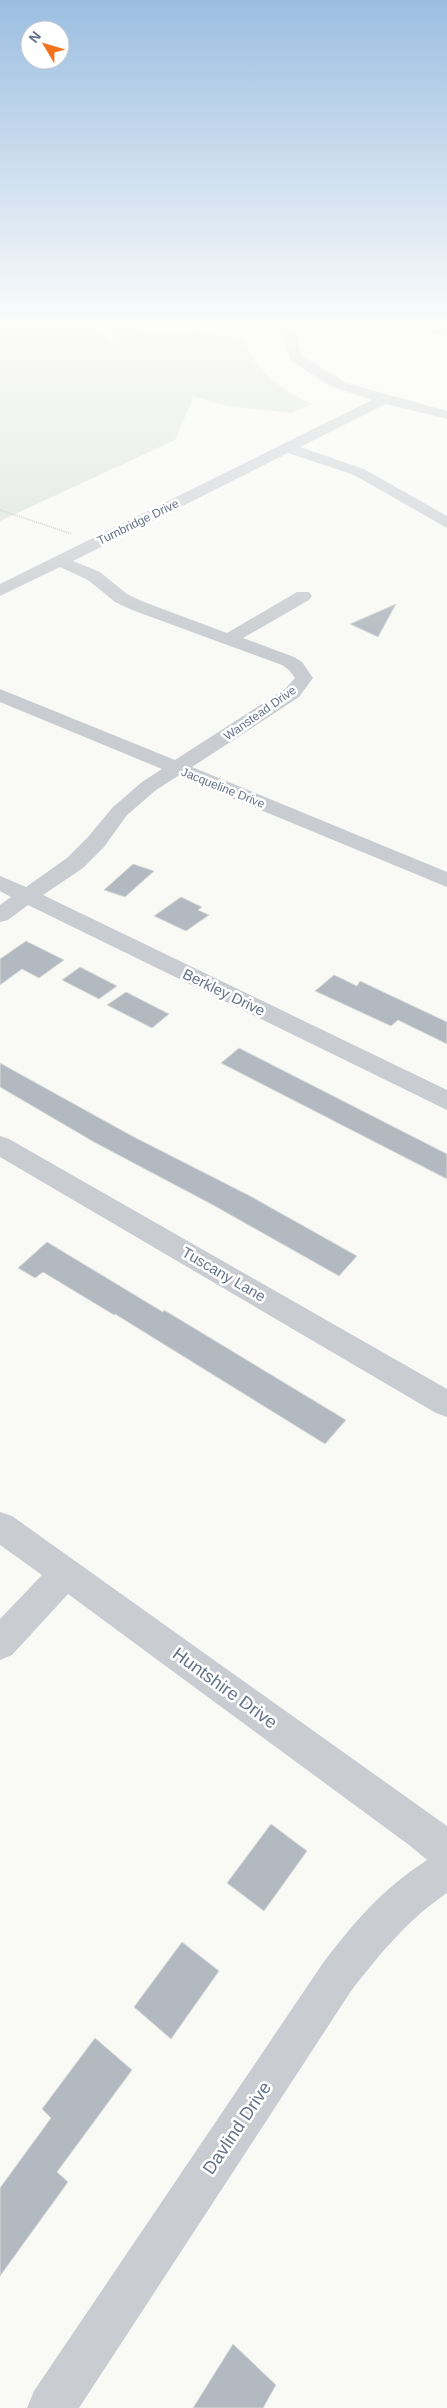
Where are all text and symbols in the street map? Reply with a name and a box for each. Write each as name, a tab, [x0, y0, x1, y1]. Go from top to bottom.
north arrow	[20, 20, 70, 70]
text: N	[25, 28, 44, 46]
street label: Turnbridge Drive	[95, 496, 181, 548]
street label: Wanstead Drive	[221, 683, 299, 743]
street label: Jacqueline Drive	[179, 765, 267, 811]
street label: Berkley Drive	[180, 965, 268, 1019]
street label: Tuscany Lane	[179, 1243, 269, 1305]
street label: Huntshire Drive	[169, 1643, 281, 1733]
street label: Davlind Drive	[199, 2078, 275, 2178]

